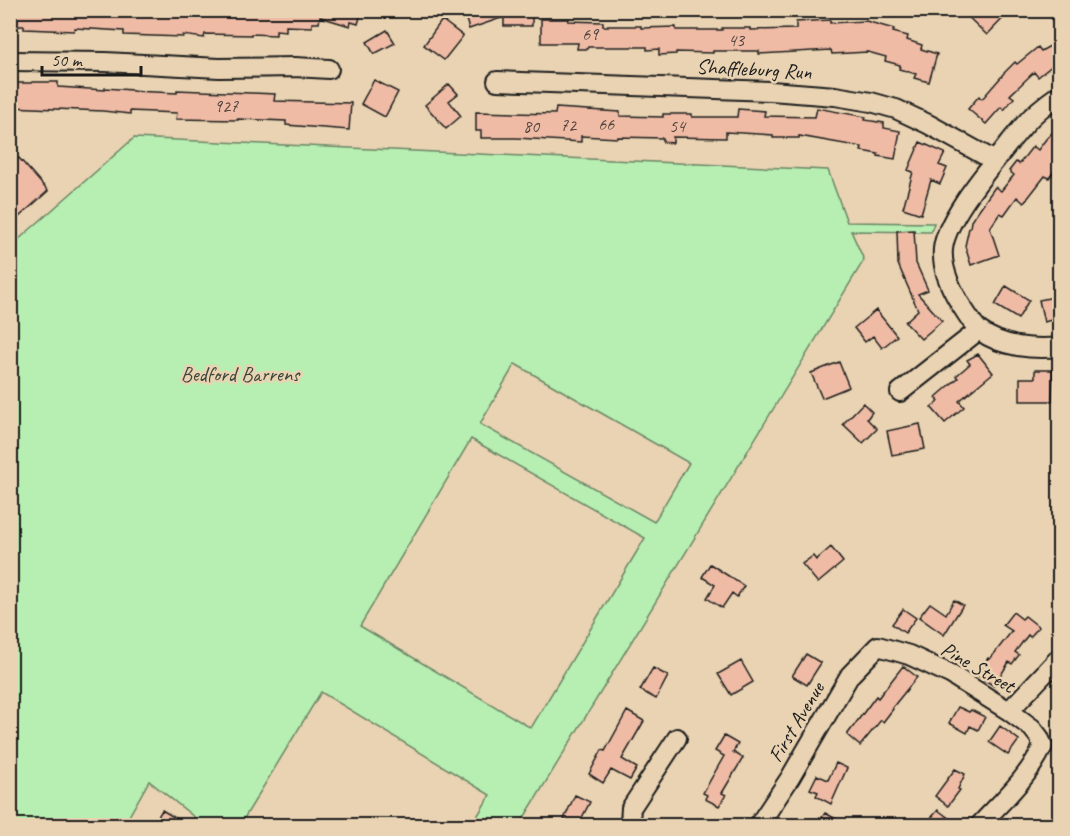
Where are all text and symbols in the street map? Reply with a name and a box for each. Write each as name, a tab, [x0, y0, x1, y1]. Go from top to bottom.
house number: 69	[582, 23, 600, 45]
house number: 43	[728, 29, 746, 51]
scale bar	[42, 39, 141, 77]
text: 50 m	[51, 49, 84, 71]
street label: Shaffleburg Run	[696, 53, 813, 85]
house number: 927	[214, 95, 239, 117]
house number: 66	[598, 113, 615, 135]
house number: 72	[560, 114, 578, 136]
house number: 80	[523, 115, 541, 137]
house number: 54	[669, 115, 687, 137]
park label: Bedford Barrens	[181, 361, 301, 387]
street label: Pine Street	[937, 636, 1021, 699]
street label: First Avenue	[762, 676, 831, 767]

